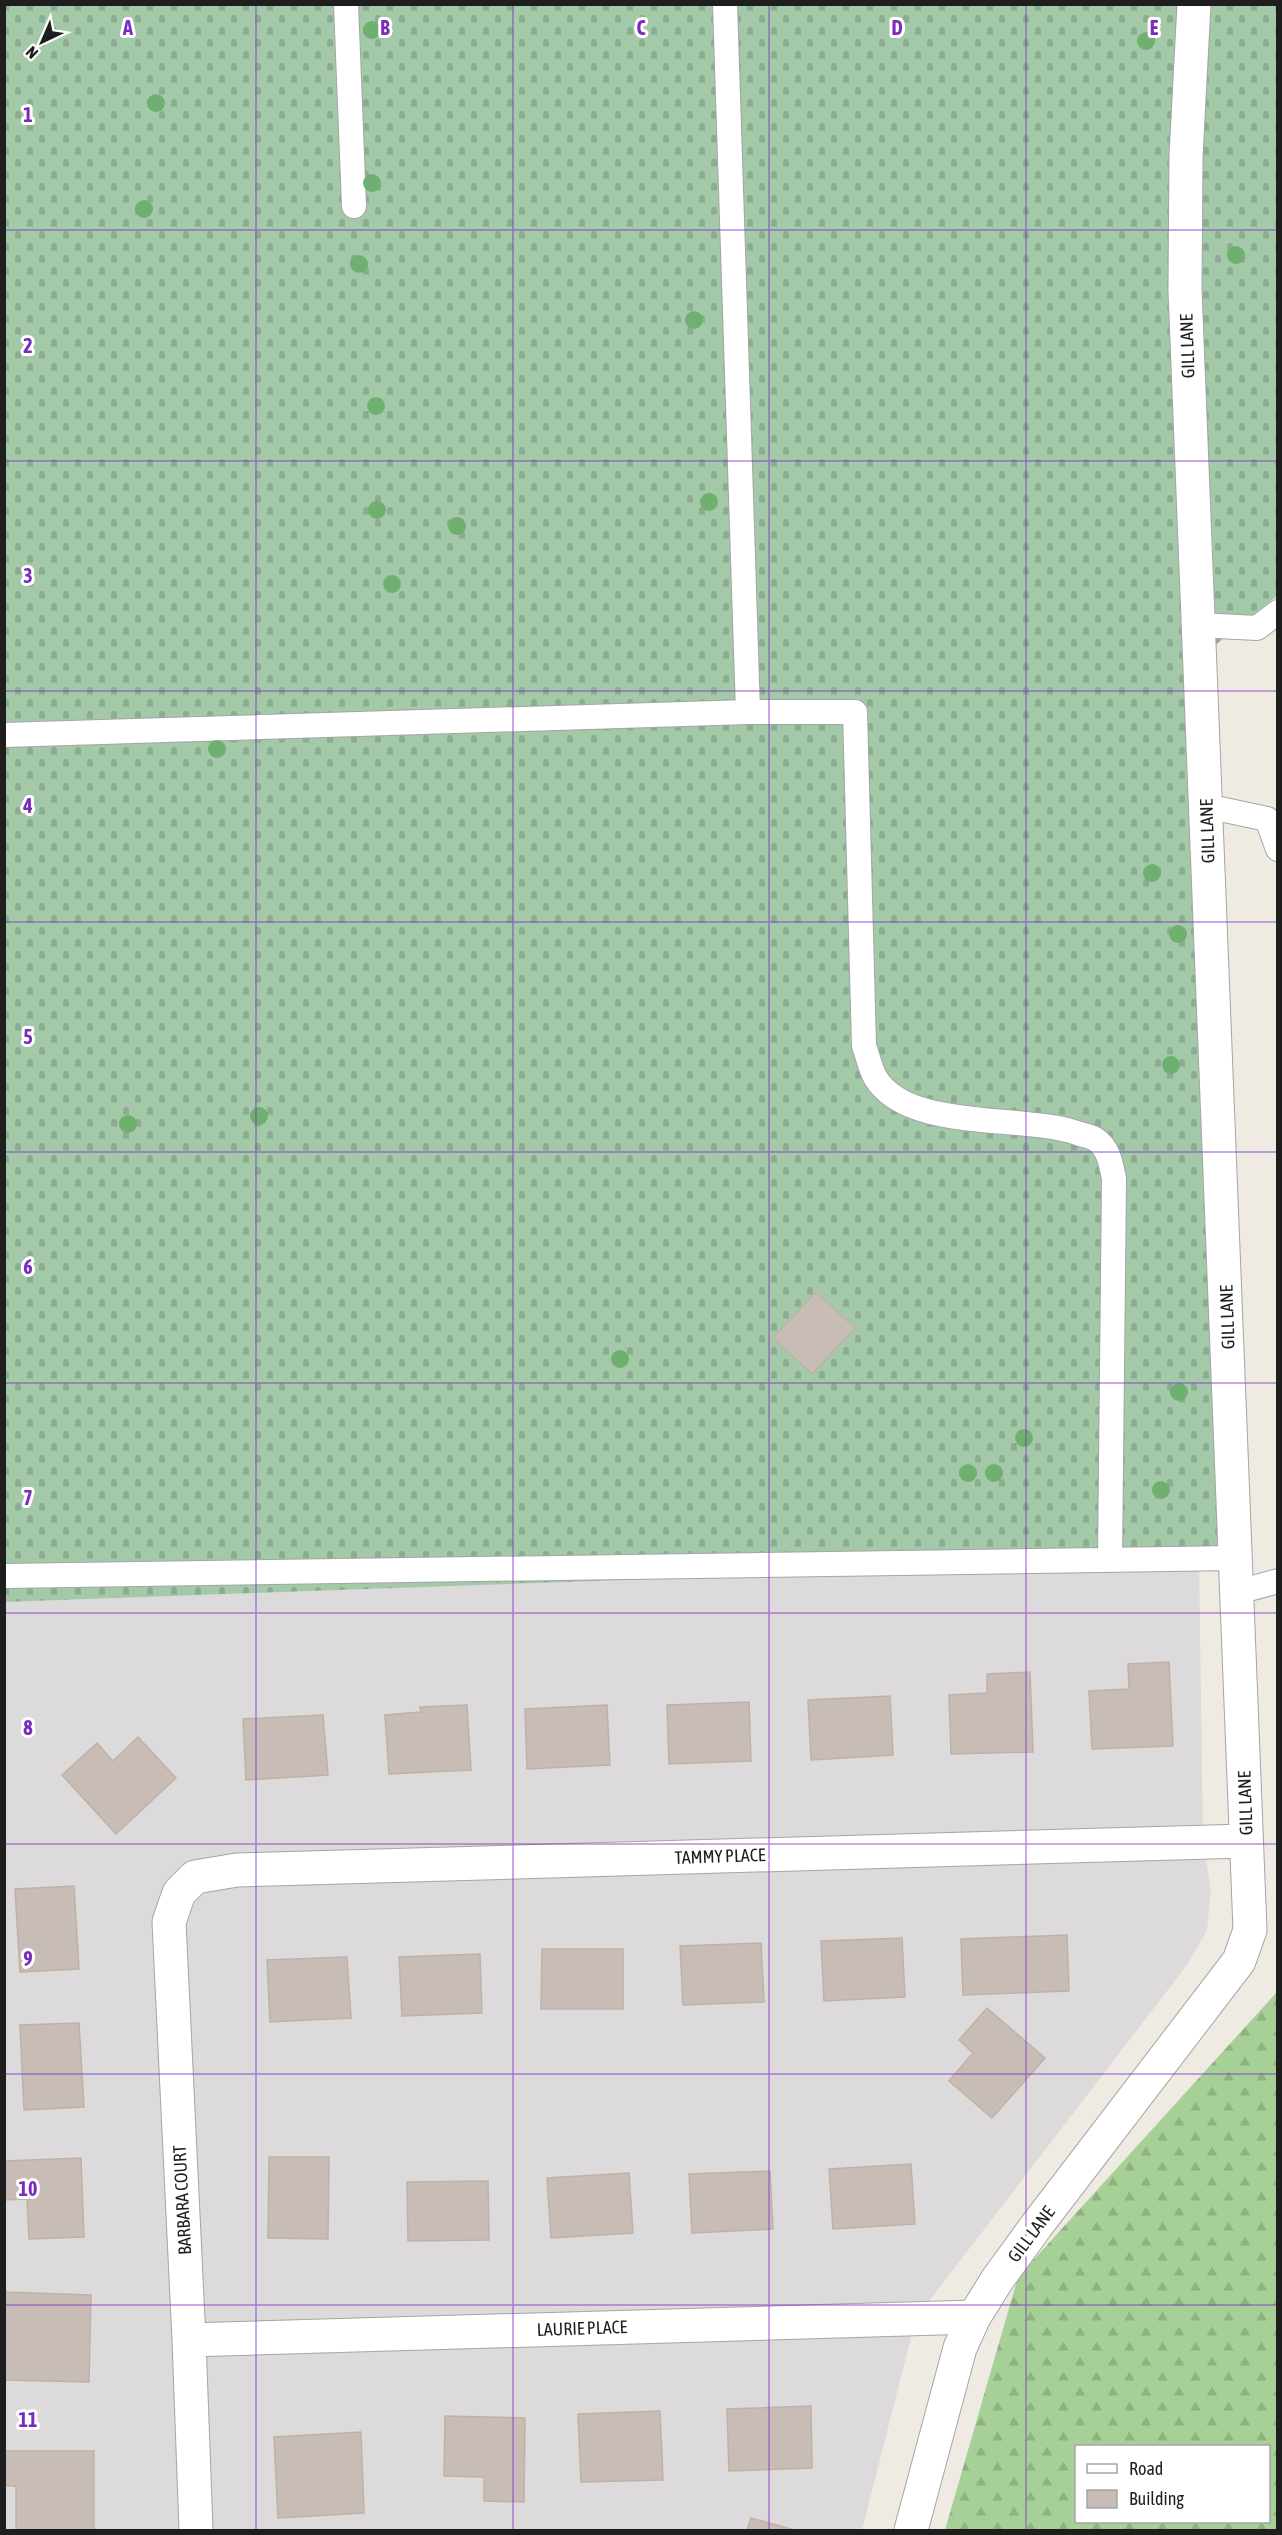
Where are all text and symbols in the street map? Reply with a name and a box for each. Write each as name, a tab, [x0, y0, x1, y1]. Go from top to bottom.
north arrow	[12, 12, 72, 72]
text: A	[122, 16, 133, 39]
text: B	[380, 16, 390, 39]
text: C	[637, 16, 646, 39]
text: D	[891, 16, 903, 39]
text: E	[1150, 16, 1159, 39]
text: N	[22, 43, 41, 63]
text: 1	[23, 103, 33, 126]
street label: GILL LANE	[1175, 313, 1199, 379]
text: 2	[23, 334, 33, 357]
text: 3	[23, 564, 33, 587]
text: 4	[22, 794, 33, 817]
street label: GILL LANE	[1195, 798, 1219, 864]
text: 5	[23, 1025, 33, 1048]
text: 6	[23, 1255, 33, 1278]
street label: GILL LANE	[1215, 1284, 1239, 1350]
text: 7	[23, 1486, 33, 1509]
text: 8	[23, 1716, 33, 1739]
street label: GILL LANE	[1233, 1770, 1257, 1836]
street label: TAMMY PLACE	[674, 1844, 766, 1868]
text: 9	[23, 1947, 33, 1970]
street label: BARBARA COURT	[169, 2145, 195, 2255]
text: 10	[19, 2177, 37, 2200]
street label: GILL LANE	[1003, 2202, 1059, 2266]
street label: LAURIE PLACE	[536, 2316, 628, 2340]
text: 11	[19, 2408, 37, 2431]
legend	[1075, 2445, 1270, 2523]
text: Road	[1129, 2458, 1163, 2479]
text: Building	[1129, 2488, 1184, 2509]

